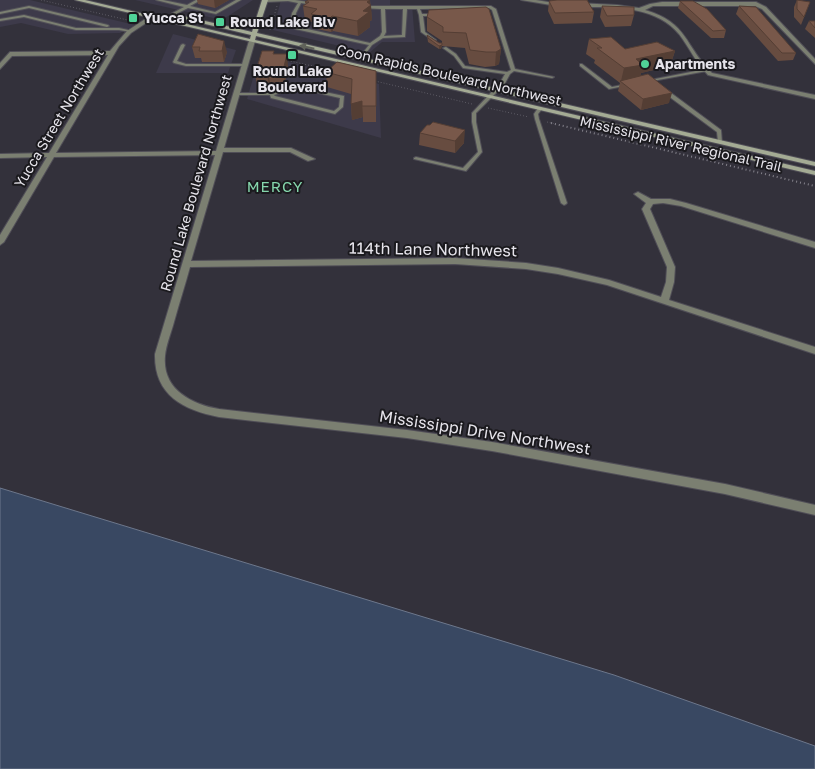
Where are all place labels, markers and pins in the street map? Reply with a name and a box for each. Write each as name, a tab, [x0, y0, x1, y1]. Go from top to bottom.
place label: Yucca St	[143, 9, 203, 26]
marker: Yucca St	[127, 12, 139, 24]
place label: Round Lake Blv	[230, 13, 336, 30]
marker: Round Lake Blv	[214, 16, 226, 28]
marker: Round Lake Boulevard	[286, 49, 298, 61]
place label: Apartments	[655, 55, 736, 72]
marker: Apartments	[639, 58, 651, 70]
place label: Round Lake Boulevard	[252, 62, 332, 95]

